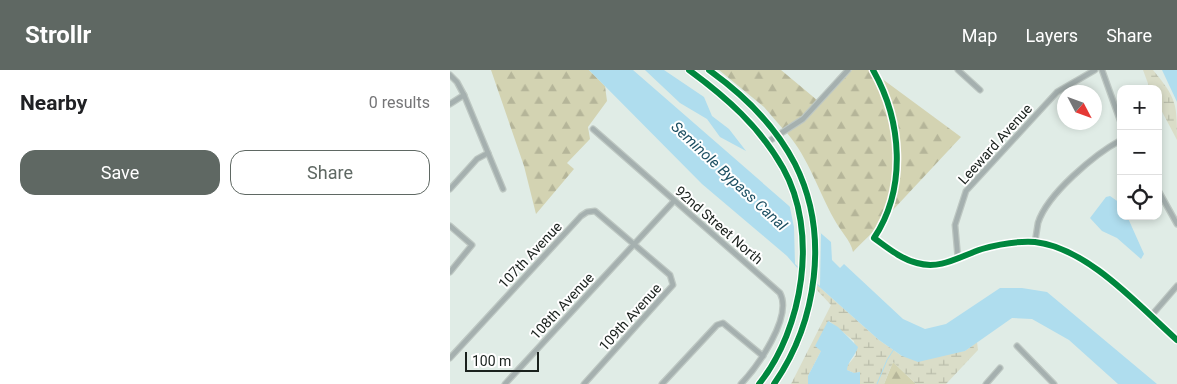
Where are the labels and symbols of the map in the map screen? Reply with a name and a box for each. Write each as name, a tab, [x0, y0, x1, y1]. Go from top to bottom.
north arrow	[1057, 85, 1102, 130]
street label: Leeward Avenue	[955, 101, 1035, 187]
water label: Seminole Bypass Canal	[667, 118, 791, 235]
street label: 92nd Street North	[672, 183, 766, 267]
street label: 107th Avenue	[495, 218, 565, 292]
street label: 108th Avenue	[527, 269, 597, 343]
street label: 109th Avenue	[596, 280, 664, 354]
scale bar	[465, 349, 539, 372]

